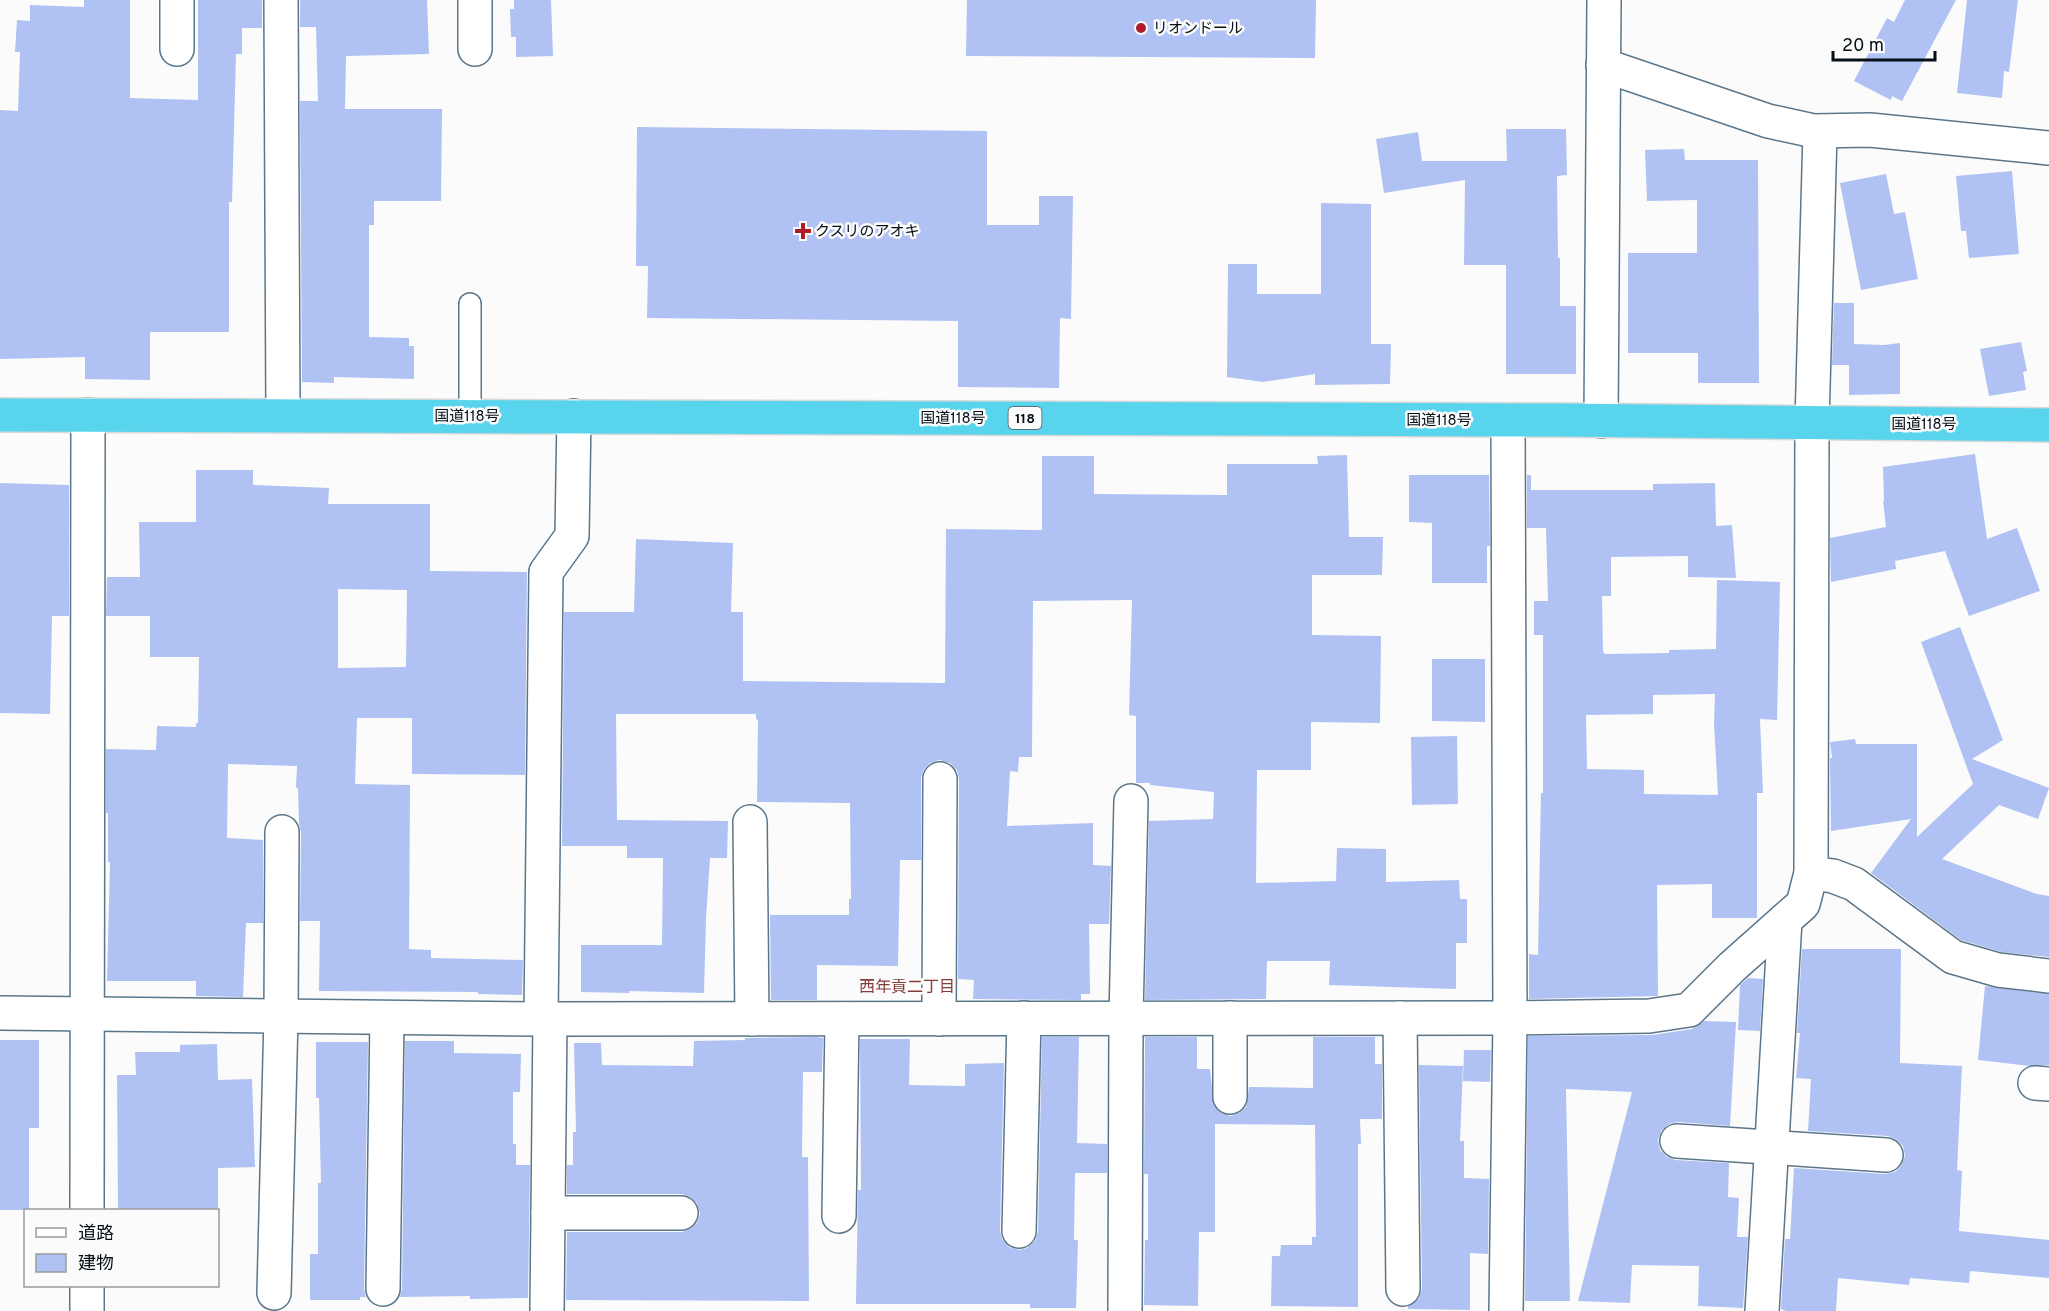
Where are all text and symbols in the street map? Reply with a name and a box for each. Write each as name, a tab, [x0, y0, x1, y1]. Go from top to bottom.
place label: リオンドール	[1153, 20, 1243, 39]
marker: リオンドール	[1134, 21, 1148, 35]
scale bar	[1833, 24, 1935, 62]
text: 20 m	[1842, 35, 1884, 58]
place label: クスリのアオキ	[815, 223, 920, 242]
marker: クスリのアオキ	[796, 224, 810, 238]
road number: 118	[1008, 407, 1042, 429]
street label: 国道118号	[434, 408, 500, 427]
street label: 国道118号	[920, 410, 986, 429]
street label: 国道118号	[1406, 412, 1472, 431]
street label: 国道118号	[1891, 416, 1957, 435]
district label: 西年貢二丁目	[859, 978, 955, 998]
legend	[24, 1209, 219, 1287]
text: 道路	[78, 1223, 114, 1246]
text: 建物	[78, 1253, 114, 1276]

